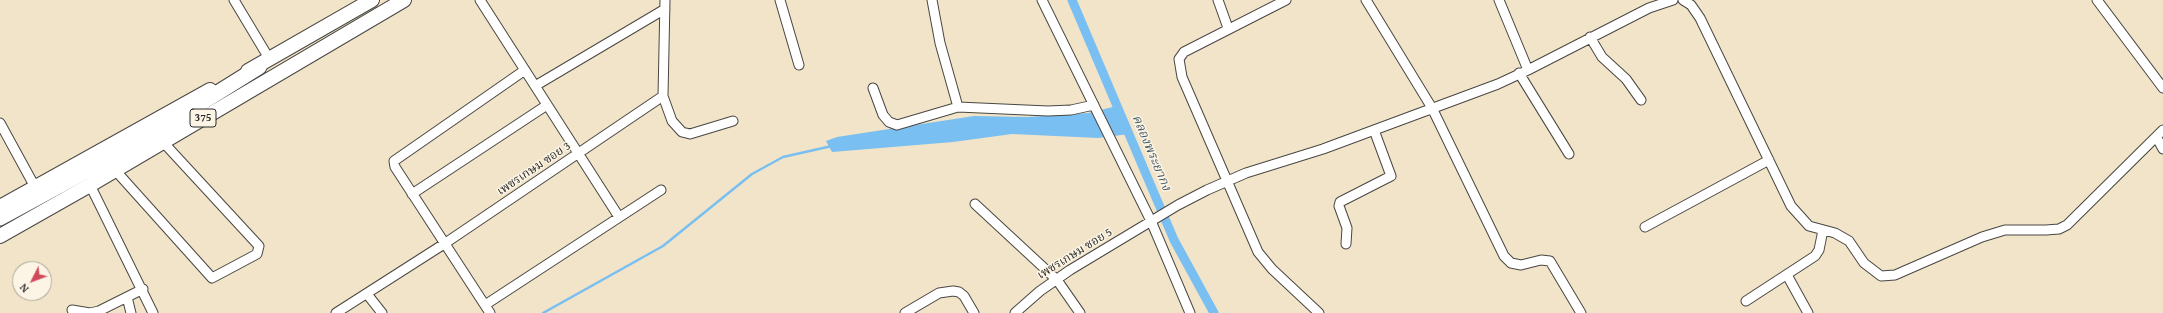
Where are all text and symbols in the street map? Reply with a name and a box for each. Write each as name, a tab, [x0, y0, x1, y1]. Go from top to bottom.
road number: 375	[190, 109, 216, 127]
water label: คลองพระยากง	[1128, 113, 1174, 193]
street label: เพชรเกษม ซอย 3	[494, 139, 574, 199]
street label: เพชรเกษม ซอย 5	[1035, 225, 1115, 283]
north arrow	[12, 261, 52, 301]
text: N	[15, 280, 32, 296]

